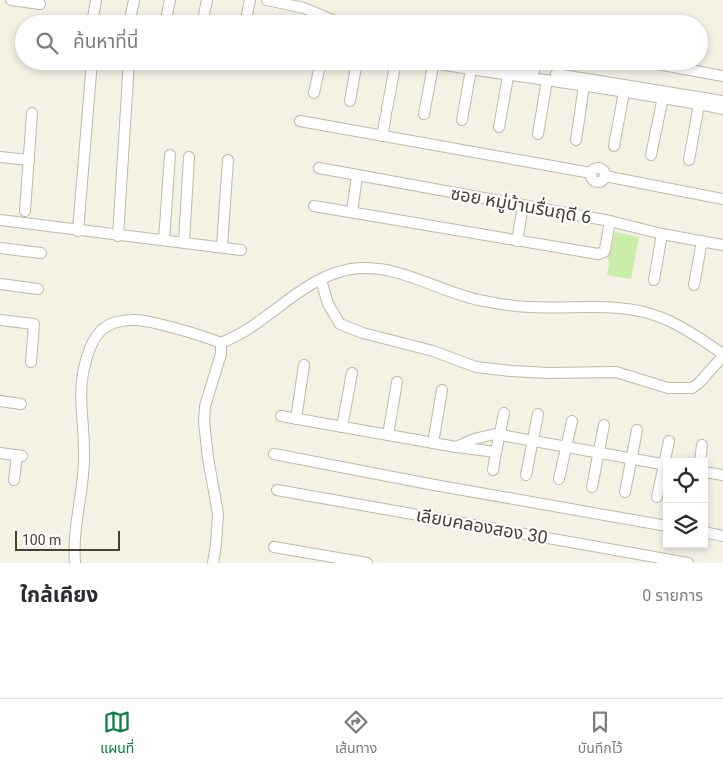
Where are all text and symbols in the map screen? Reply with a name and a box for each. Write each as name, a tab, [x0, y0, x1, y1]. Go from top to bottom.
search box	[15, 15, 708, 70]
icon: search	[33, 29, 61, 57]
text: ค้นหาที่นี่	[73, 30, 138, 53]
street label: ซอย หมู่บ้านรื่นฤดี 6	[449, 180, 593, 230]
map controls	[663, 458, 708, 548]
button: locate	[663, 458, 708, 503]
button: layers	[663, 503, 708, 548]
street label: เลียบคลองสอง 30	[415, 504, 549, 548]
scale bar	[15, 528, 120, 551]
text: 100 m	[22, 532, 61, 548]
text: ใกล้เคียง	[20, 583, 98, 607]
text: 0 รายการ	[642, 586, 703, 605]
tab: แผนที่	[100, 708, 134, 759]
tab: เส้นทาง	[335, 708, 377, 759]
tab: บันทึกไว้	[578, 708, 623, 759]

